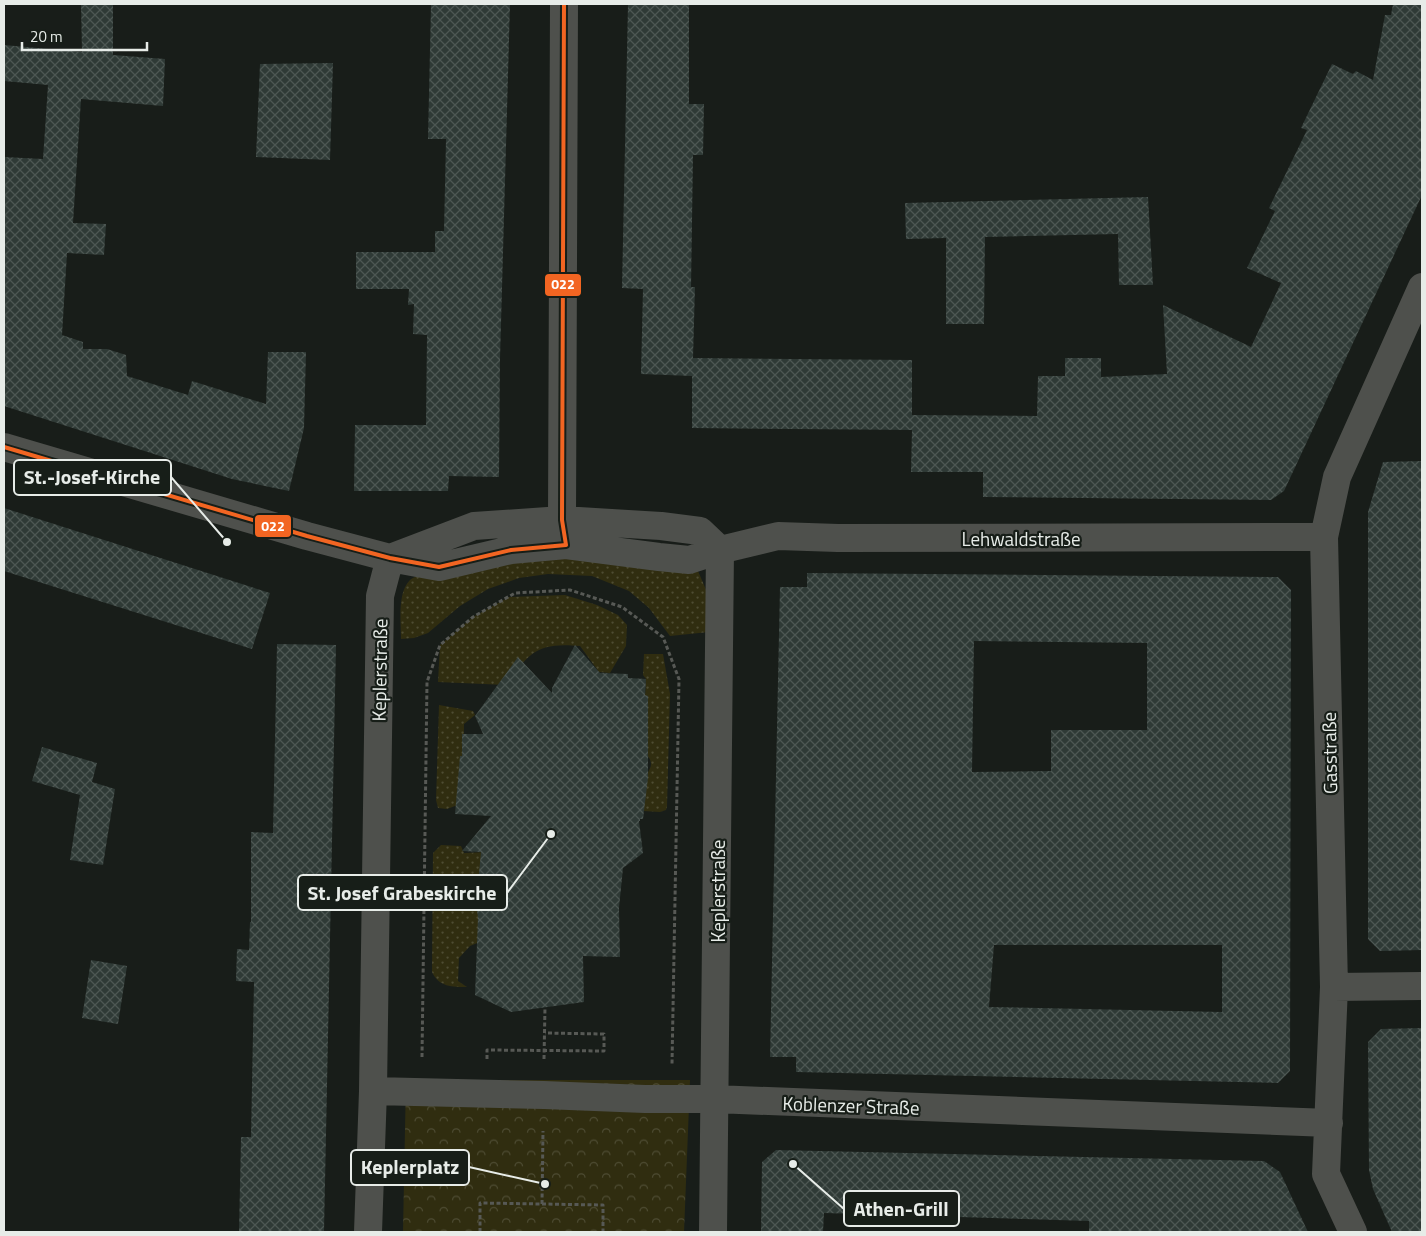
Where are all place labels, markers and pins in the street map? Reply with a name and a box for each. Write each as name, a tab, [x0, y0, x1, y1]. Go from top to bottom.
callout: St.-Josef-Kirche	[14, 460, 171, 495]
callout: St. Josef Grabeskirche	[298, 875, 507, 910]
callout: Keplerplatz	[351, 1150, 469, 1185]
callout: Athen-Grill	[844, 1191, 959, 1226]

